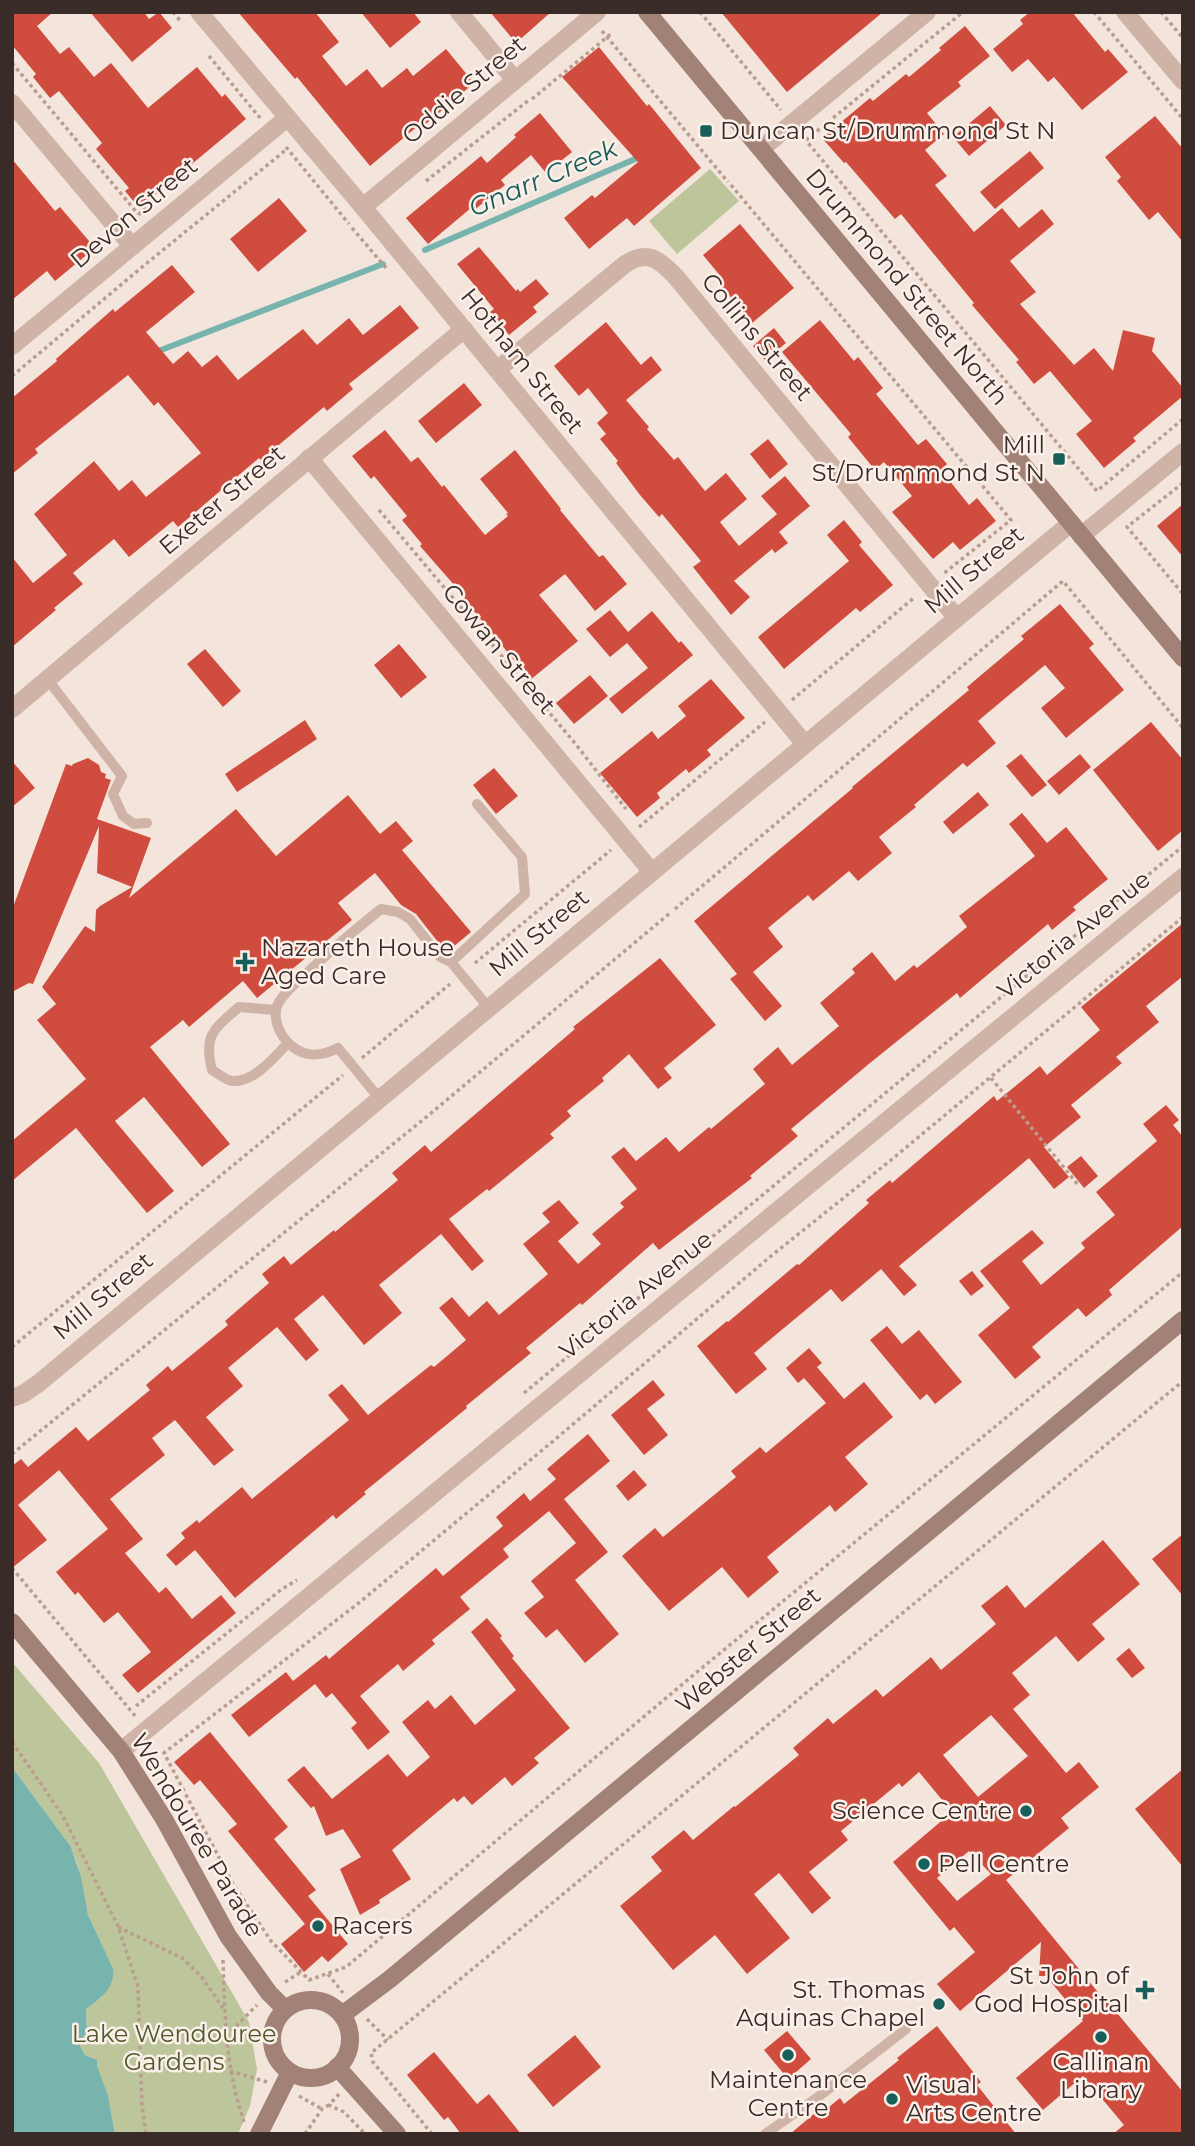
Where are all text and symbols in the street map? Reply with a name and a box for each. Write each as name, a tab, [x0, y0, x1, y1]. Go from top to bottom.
street label: Oddie Street	[396, 29, 532, 150]
place label: Duncan St/Drummond St N	[720, 116, 1056, 145]
marker: Duncan St/Drummond St N	[698, 123, 714, 139]
water label: Gnarr Creek	[464, 132, 624, 224]
street label: Devon Street	[64, 151, 203, 274]
street label: Drummond Street North	[800, 163, 1015, 411]
street label: Collins Street	[696, 267, 819, 407]
street label: Hotham Street	[455, 282, 590, 440]
place label: Mill St/Drummond St N	[812, 430, 1045, 487]
street label: Exeter Street	[153, 439, 291, 560]
marker: Mill St/Drummond St N	[1051, 451, 1067, 467]
street label: Mill Street	[918, 519, 1030, 620]
street label: Cowan Street	[437, 578, 562, 720]
street label: Victoria Avenue	[992, 864, 1156, 1005]
street label: Mill Street	[483, 882, 595, 983]
place label: Nazareth House Aged Care	[261, 933, 454, 990]
marker: Nazareth House Aged Care	[235, 952, 255, 972]
street label: Victoria Avenue	[554, 1224, 718, 1365]
street label: Mill Street	[47, 1245, 159, 1346]
street label: Webster Street	[669, 1580, 826, 1719]
street label: Wendouree Parade	[125, 1728, 270, 1942]
place label: Science Centre	[832, 1796, 1012, 1825]
marker: Science Centre	[1018, 1803, 1034, 1819]
place label: Pell Centre	[938, 1849, 1069, 1878]
marker: Pell Centre	[916, 1856, 932, 1872]
place label: Racers	[332, 1911, 412, 1940]
marker: Racers	[310, 1918, 326, 1934]
place label: St John of God Hospital	[974, 1961, 1130, 2018]
place label: St. Thomas Aquinas Chapel	[736, 1975, 925, 2032]
marker: St John of God Hospital	[1135, 1980, 1155, 2000]
marker: St. Thomas Aquinas Chapel	[931, 1996, 947, 2012]
park label: Lake Wendouree Gardens	[72, 2019, 276, 2076]
marker: Callinan Library	[1093, 2029, 1109, 2045]
marker: Maintenance Centre	[780, 2047, 796, 2063]
place label: Callinan Library	[1053, 2047, 1149, 2104]
place label: Maintenance Centre	[709, 2065, 867, 2122]
place label: Visual Arts Centre	[906, 2070, 1042, 2127]
marker: Visual Arts Centre	[884, 2091, 900, 2107]

